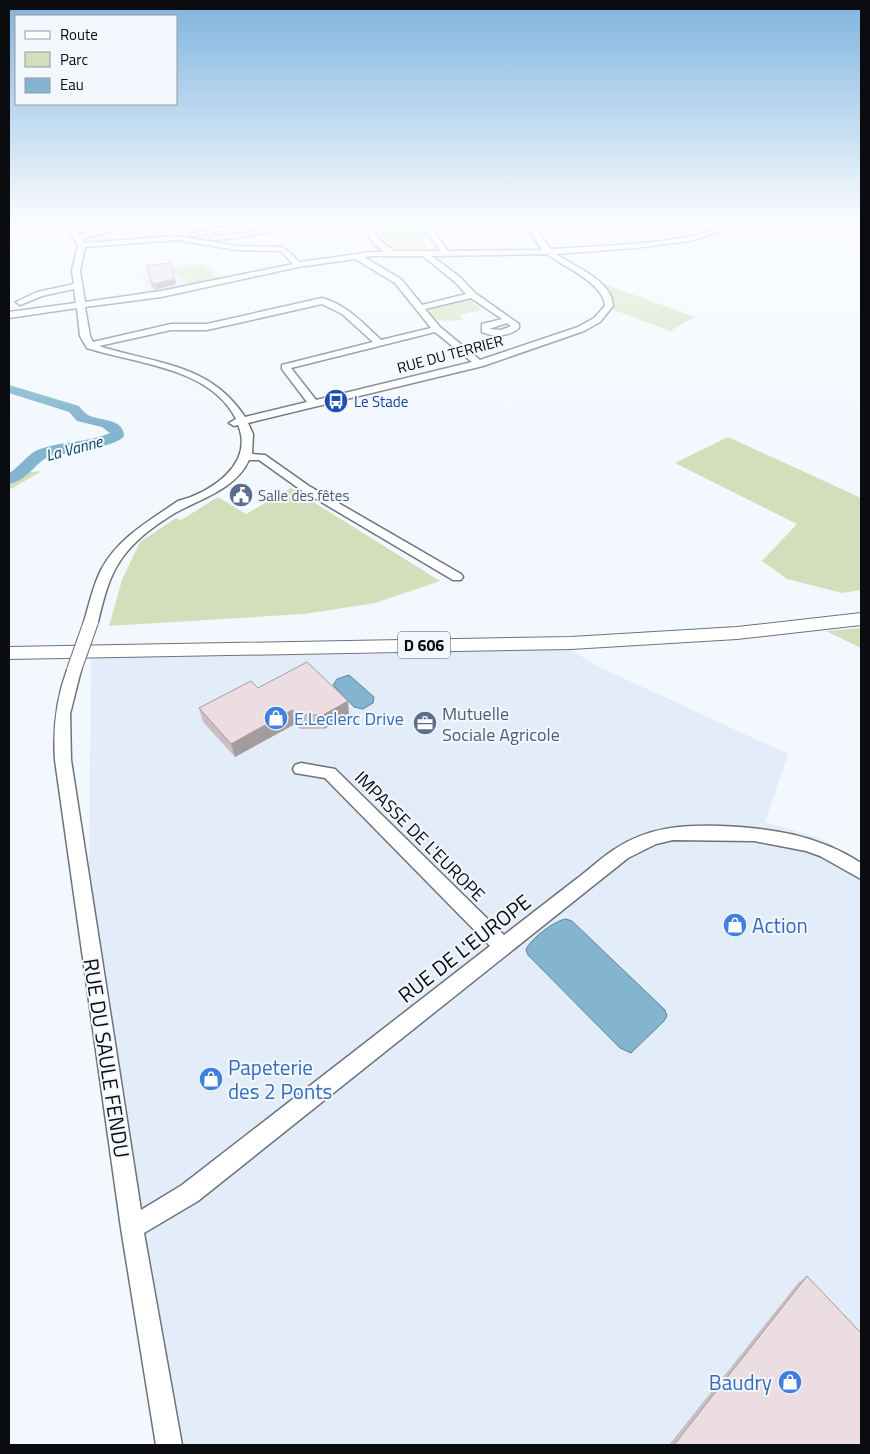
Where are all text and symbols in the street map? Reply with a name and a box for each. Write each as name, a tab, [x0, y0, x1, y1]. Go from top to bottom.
legend	[15, 15, 178, 105]
text: Route	[60, 23, 98, 46]
text: Parc	[60, 48, 88, 71]
text: Eau	[60, 73, 84, 96]
street label: RUE DU TERRIER	[394, 329, 506, 379]
bus stop icon: Le Stade	[323, 388, 349, 414]
place label: Le Stade	[354, 390, 408, 413]
water label: La Vanne	[43, 429, 107, 467]
public building icon: Salle des fêtes	[228, 482, 254, 508]
place label: Salle des fêtes	[258, 484, 349, 507]
road number: D 606	[398, 632, 450, 658]
place label: Mutuelle Sociale Agricole	[442, 700, 560, 748]
shop icon: E.Leclerc Drive	[263, 705, 289, 731]
place label: E.Leclerc Drive	[294, 705, 404, 732]
office icon: Mutuelle Sociale Agricole	[412, 710, 438, 736]
street label: IMPASSE DE L'EUROPE	[349, 765, 491, 907]
street label: RUE DE L'EUROPE	[391, 886, 537, 1010]
place label: Action	[752, 909, 808, 941]
shop icon: Action	[722, 912, 748, 938]
street label: RUE DU SAULE FENDU	[75, 956, 139, 1160]
place label: Papeterie des 2 Ponts	[228, 1051, 332, 1107]
shop icon: Papeterie des 2 Ponts	[198, 1066, 224, 1092]
place label: Baudry	[709, 1366, 772, 1398]
shop icon: Baudry	[777, 1369, 803, 1395]

